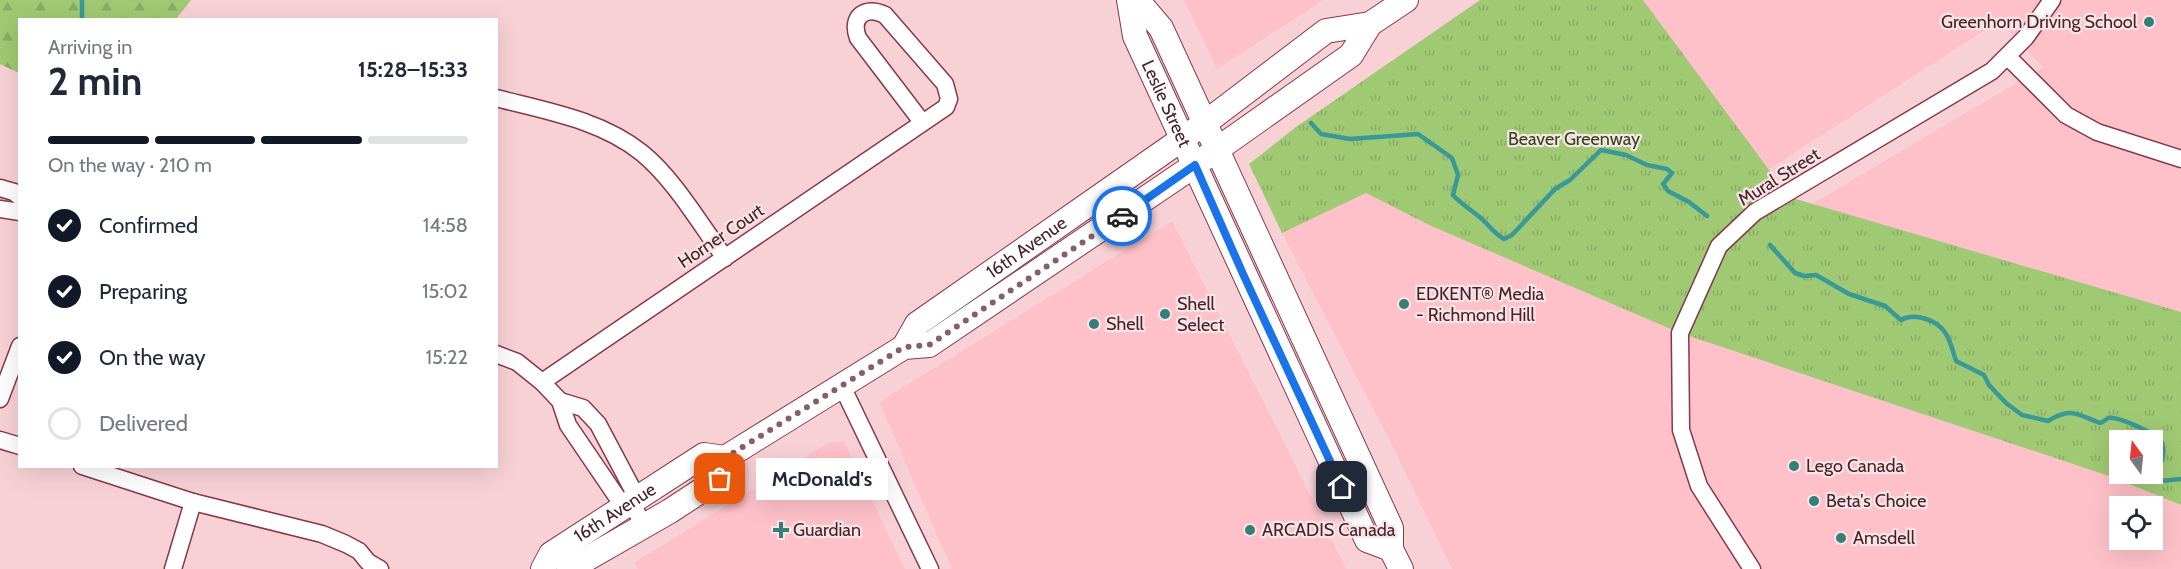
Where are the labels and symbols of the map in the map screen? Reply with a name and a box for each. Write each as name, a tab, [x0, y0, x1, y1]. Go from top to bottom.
place label: Greenhorn Driving School	[1941, 11, 2138, 33]
marker: Greenhorn Driving School	[2142, 15, 2156, 29]
street label: Leslie Street	[1137, 57, 1196, 151]
park label: Beaver Greenway	[1508, 128, 1640, 150]
street label: Mural Street	[1734, 143, 1824, 211]
courier	[1092, 186, 1152, 246]
street label: Horner Court	[674, 199, 768, 273]
street label: 16th Avenue	[982, 212, 1071, 283]
place label: EDKENT® Media - Richmond Hill	[1416, 283, 1544, 326]
place label: Shell Select	[1177, 293, 1224, 336]
marker: EDKENT® Media - Richmond Hill	[1397, 297, 1411, 311]
marker: Shell Select	[1158, 307, 1172, 321]
place label: Shell	[1106, 313, 1145, 335]
marker: Shell	[1087, 317, 1101, 331]
north arrow	[2109, 430, 2163, 484]
pin	[694, 453, 745, 504]
place label: Lego Canada	[1806, 455, 1904, 477]
callout: McDonald's	[756, 458, 888, 500]
marker: Lego Canada	[1787, 459, 1801, 473]
pin	[1316, 461, 1367, 512]
street label: 16th Avenue	[570, 478, 660, 547]
place label: Beta's Choice	[1826, 490, 1926, 512]
marker: Beta's Choice	[1807, 494, 1821, 508]
place label: Guardian	[793, 519, 861, 541]
place label: ARCADIS Canada	[1262, 519, 1396, 541]
marker: Guardian	[774, 523, 788, 537]
marker: ARCADIS Canada	[1243, 523, 1257, 537]
place label: Amsdell	[1853, 527, 1916, 549]
marker: Amsdell	[1834, 531, 1848, 545]

